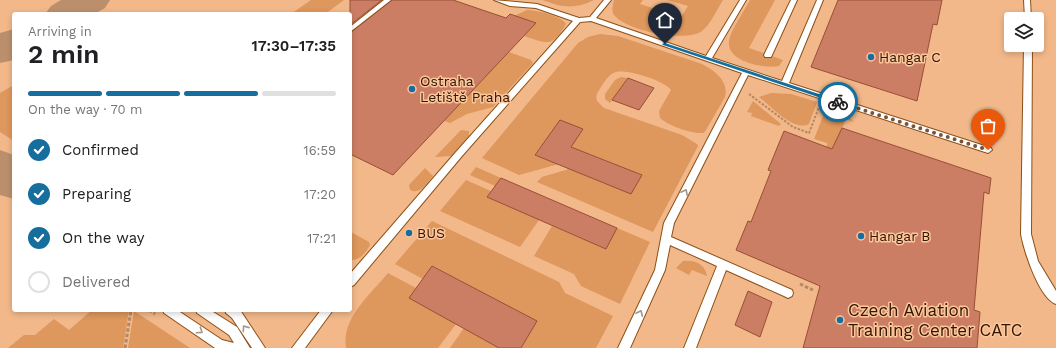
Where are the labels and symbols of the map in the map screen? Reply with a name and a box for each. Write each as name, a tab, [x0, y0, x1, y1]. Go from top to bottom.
pin	[648, 3, 682, 44]
place label: Hangar C	[879, 49, 941, 65]
marker: Hangar C	[866, 52, 876, 62]
place label: Ostraha Letiště Praha	[420, 73, 510, 105]
courier	[818, 82, 858, 122]
marker: Ostraha Letiště Praha	[407, 84, 417, 94]
pin	[971, 109, 1005, 150]
one-way arrow	[680, 189, 688, 196]
place label: BUS	[417, 225, 445, 241]
marker: BUS	[404, 228, 414, 238]
place label: Hangar B	[869, 228, 930, 244]
marker: Hangar B	[856, 231, 866, 241]
place label: Czech Aviation Training Center CATC	[848, 300, 1022, 340]
one-way arrow	[635, 309, 643, 317]
marker: Czech Aviation Training Center CATC	[835, 315, 845, 325]
one-way arrow	[242, 325, 250, 332]
one-way arrow	[196, 326, 203, 334]

